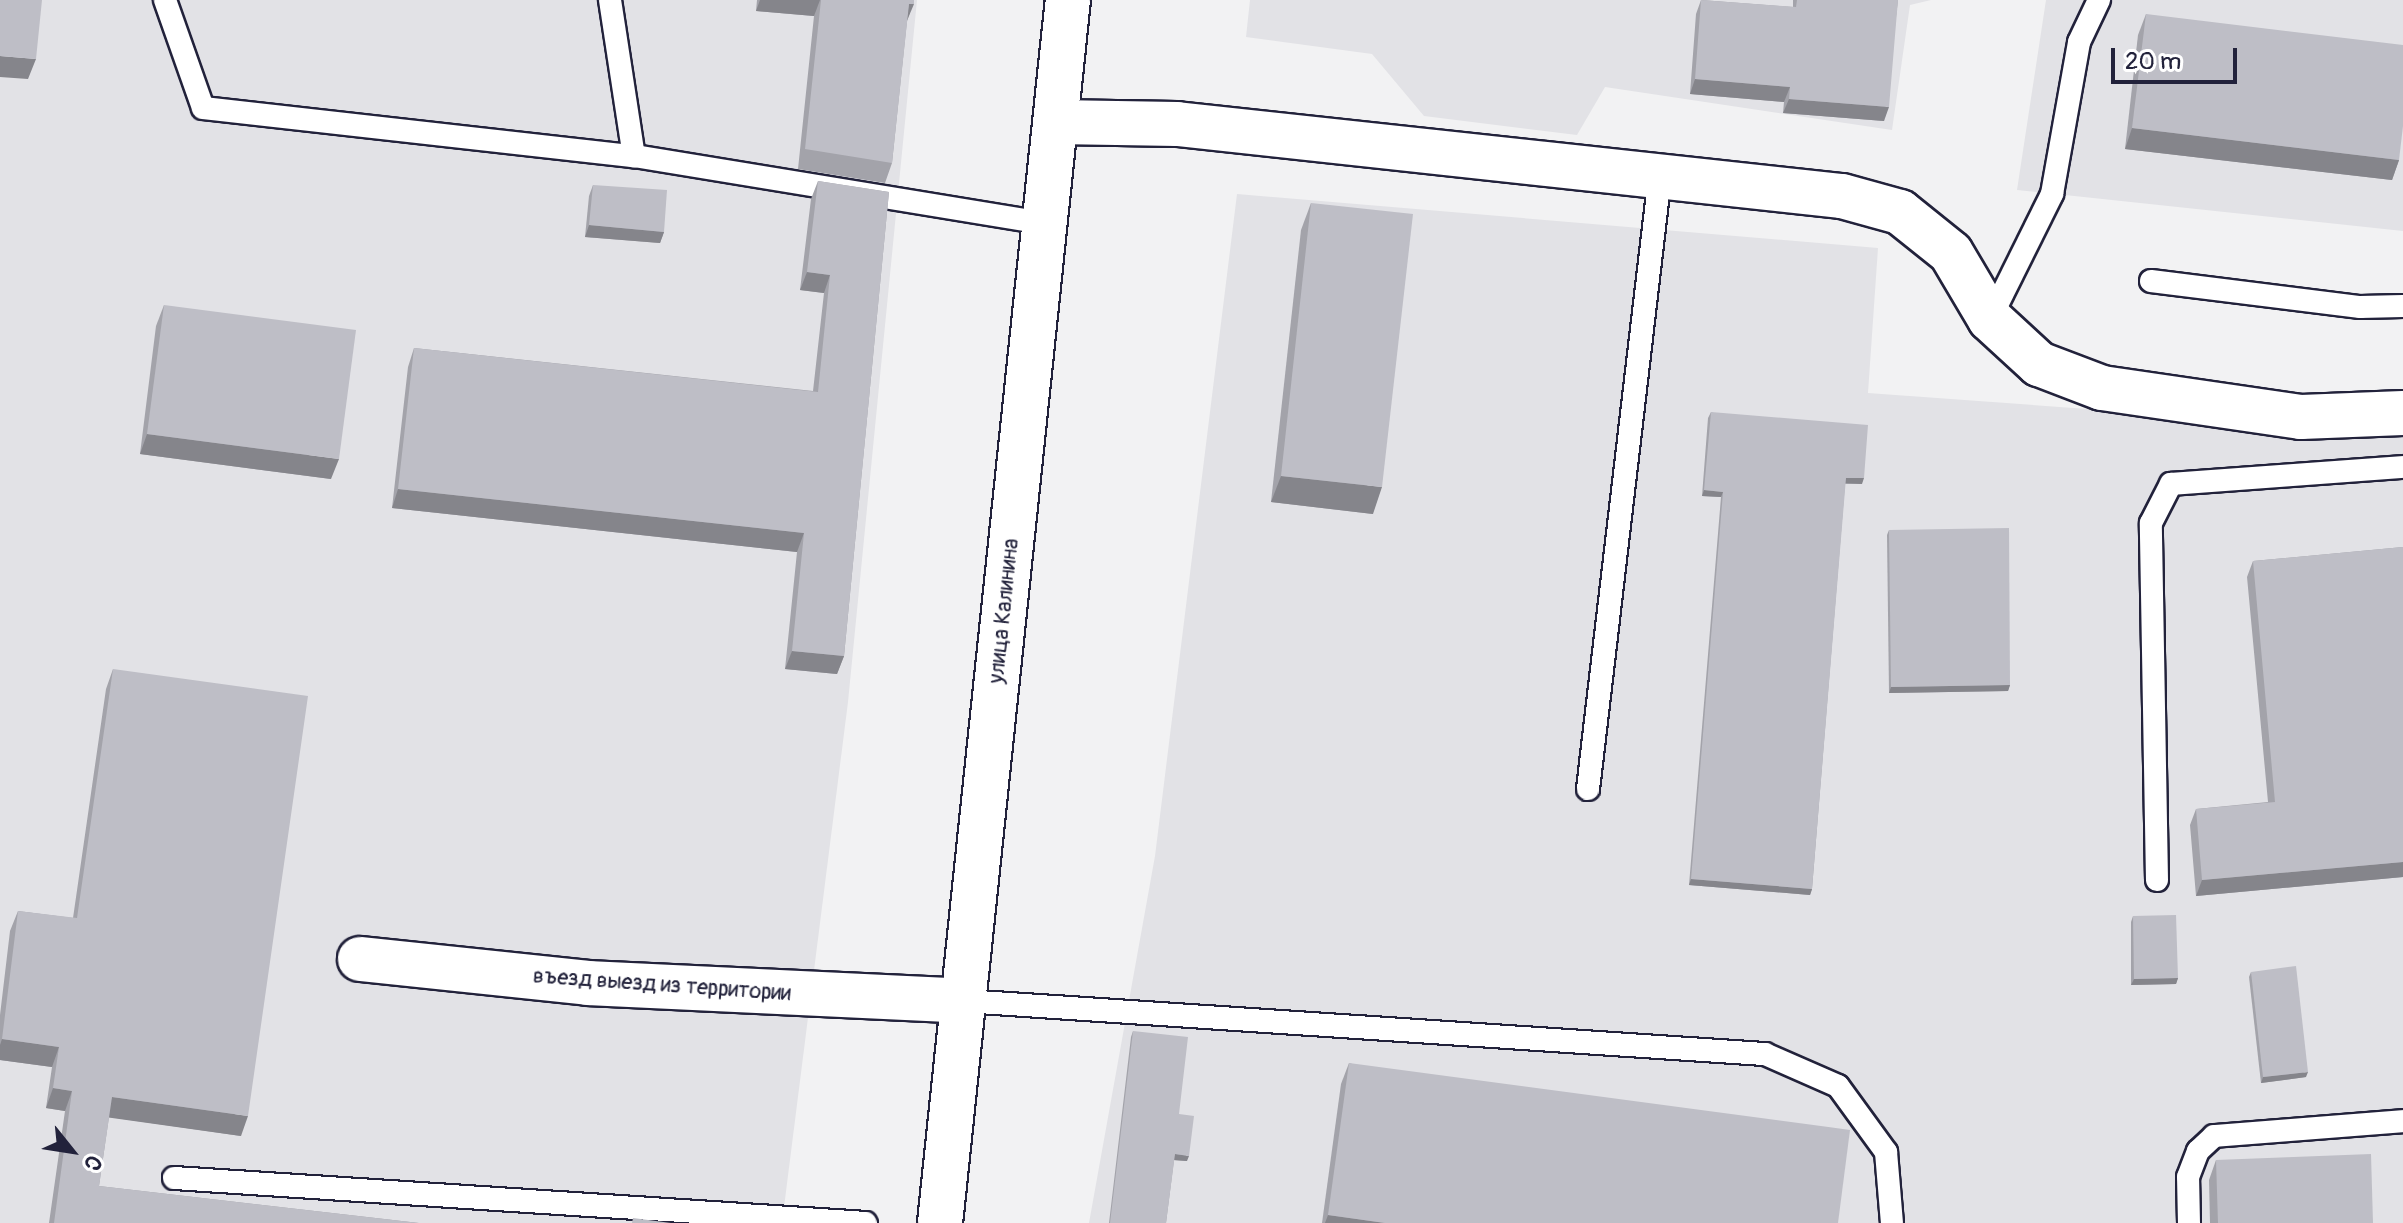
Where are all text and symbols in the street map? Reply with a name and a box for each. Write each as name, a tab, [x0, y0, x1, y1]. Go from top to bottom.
scale bar	[2115, 32, 2241, 82]
text: 20 m	[2125, 47, 2181, 76]
street label: улица Калинина	[983, 537, 1025, 685]
street label: въезд выезд из территории	[532, 963, 792, 1007]
north arrow	[32, 1111, 112, 1191]
text: С	[77, 1150, 108, 1176]

